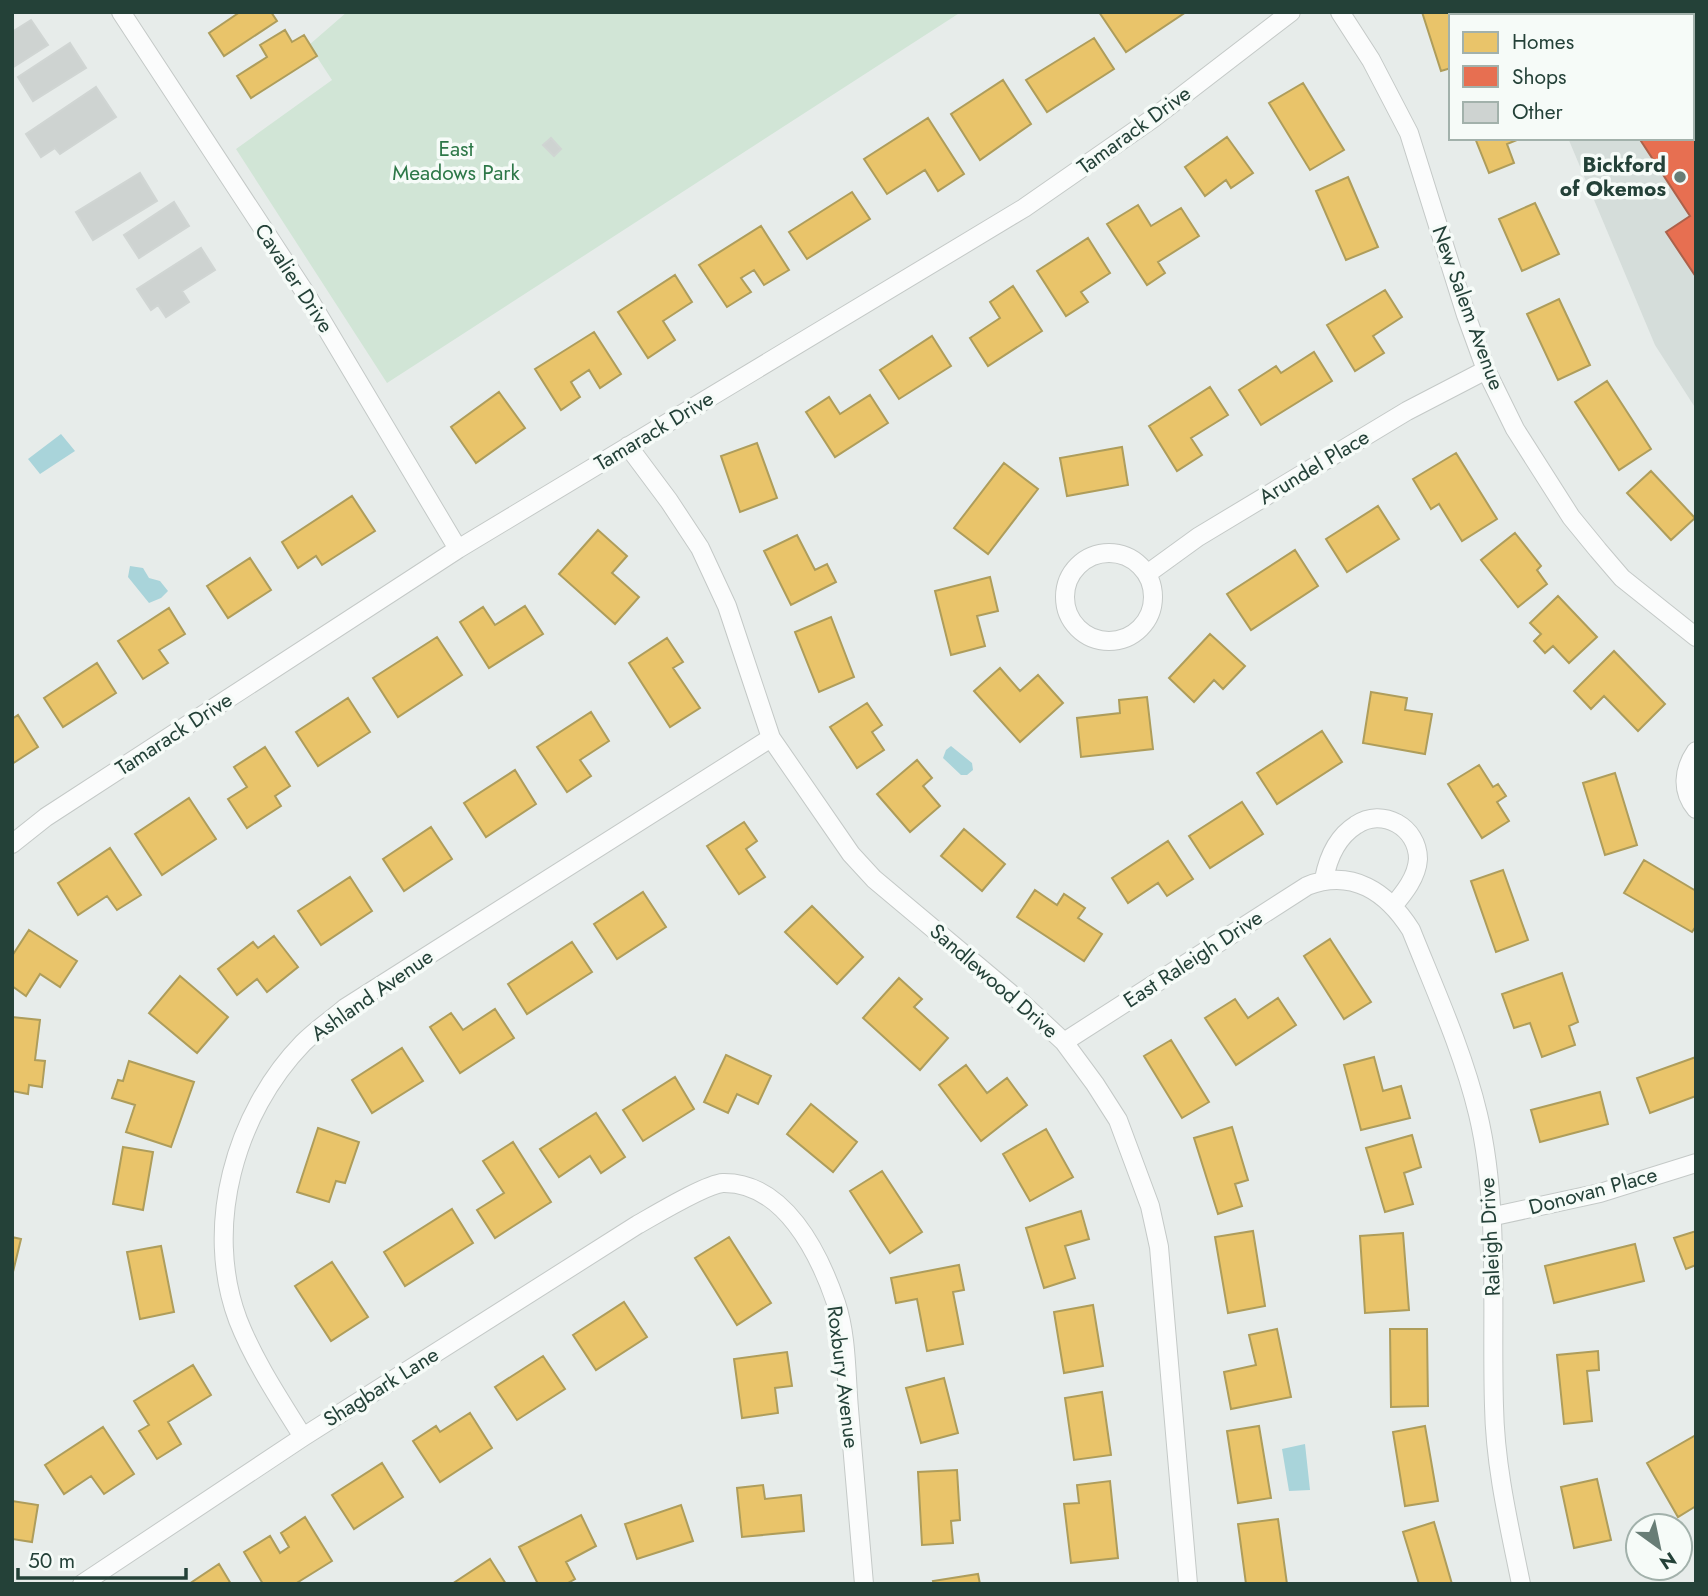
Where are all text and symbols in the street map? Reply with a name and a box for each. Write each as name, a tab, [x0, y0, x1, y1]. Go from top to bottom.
legend	[1449, 14, 1694, 140]
text: Homes	[1512, 27, 1574, 57]
text: Shops	[1512, 62, 1566, 92]
street label: Tamarack Drive	[1071, 78, 1197, 181]
text: Other	[1512, 97, 1563, 127]
park label: East Meadows Park	[392, 134, 521, 188]
place label: Bickford of Okemos	[1560, 150, 1666, 204]
marker: Bickford of Okemos	[1672, 169, 1688, 185]
street label: Cavalier Drive	[247, 217, 341, 339]
street label: New Salem Avenue	[1424, 222, 1512, 394]
street label: Tamarack Drive	[589, 384, 719, 478]
street label: Arundel Place	[1253, 422, 1375, 512]
street label: Tamarack Drive	[110, 685, 238, 783]
street label: East Raleigh Drive	[1118, 903, 1269, 1015]
street label: Sandlewood Drive	[923, 917, 1065, 1046]
street label: Ashland Avenue	[305, 942, 439, 1048]
street label: Donovan Place	[1525, 1159, 1661, 1223]
street label: Raleigh Drive	[1472, 1177, 1508, 1297]
street label: Roxbury Avenue	[819, 1304, 867, 1450]
street label: Shagbark Lane	[318, 1340, 445, 1434]
north arrow	[1624, 1512, 1694, 1582]
scale bar	[18, 1536, 186, 1580]
text: N	[1654, 1545, 1682, 1576]
text: 50 m	[28, 1546, 75, 1576]

